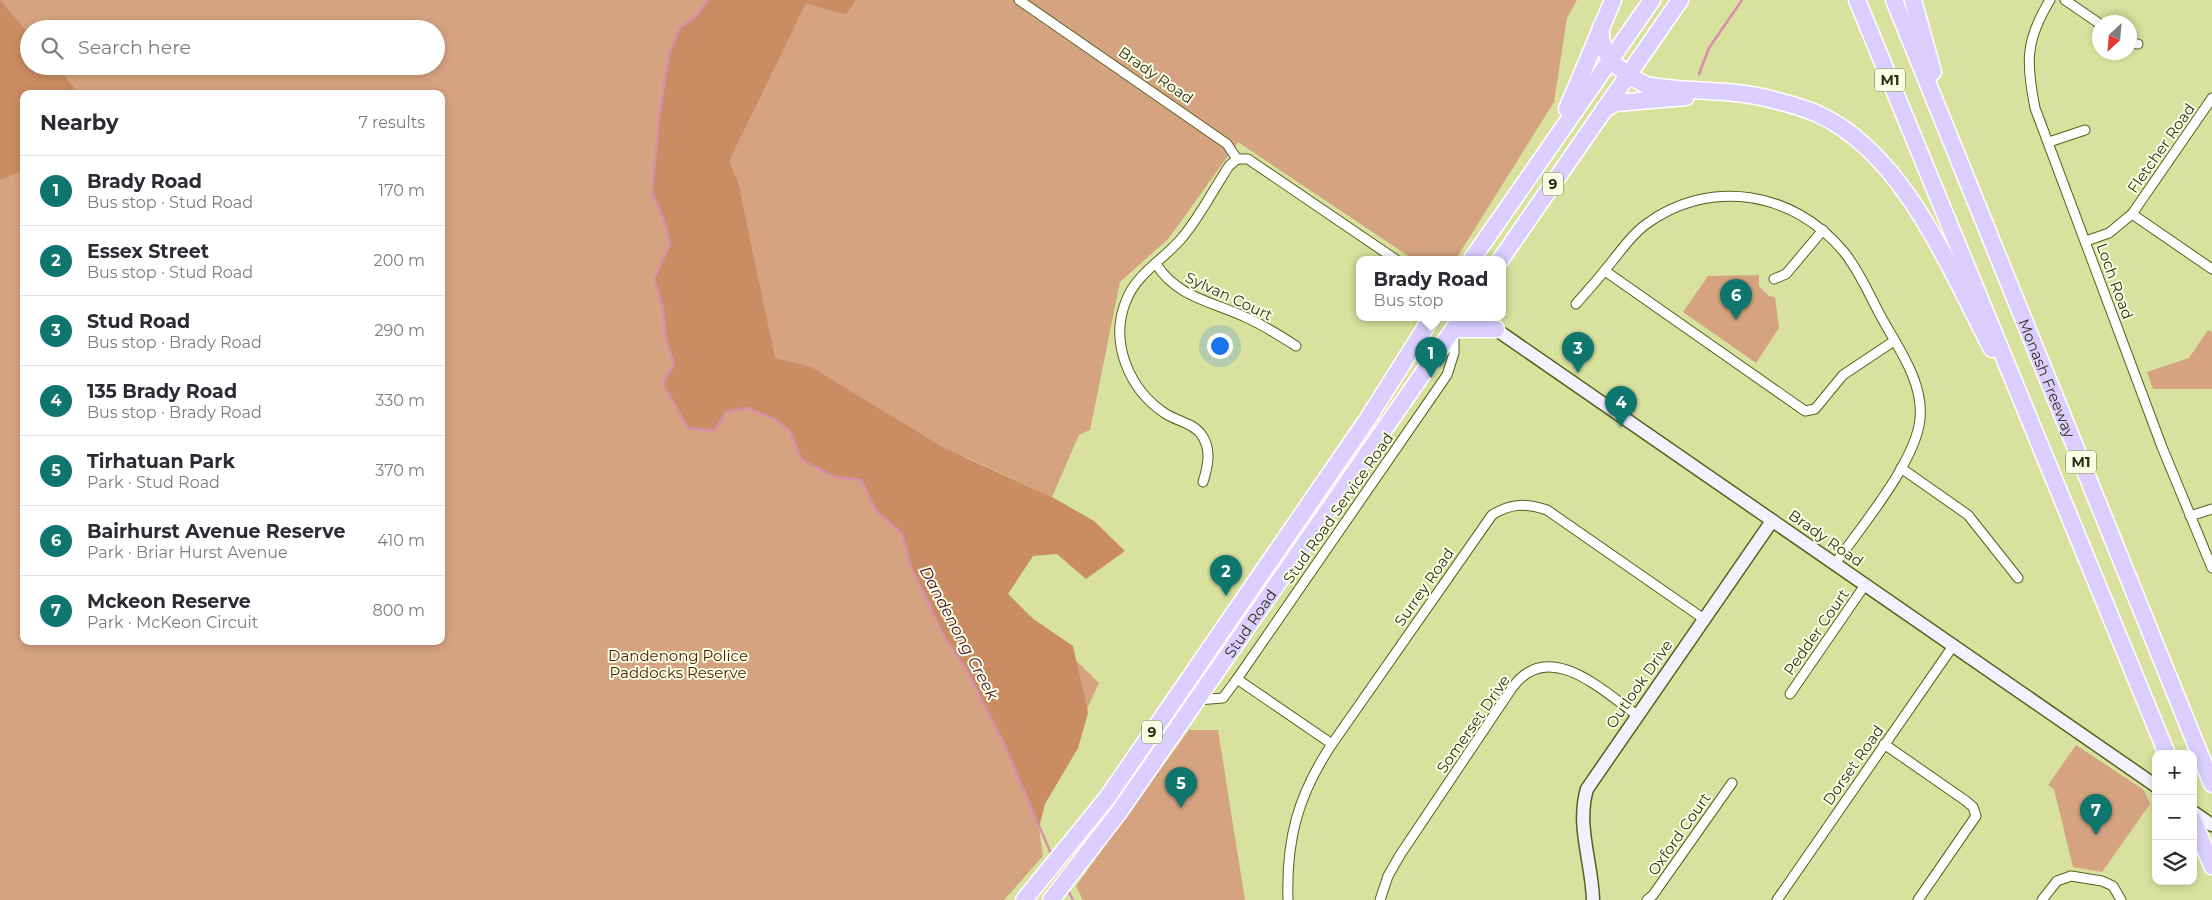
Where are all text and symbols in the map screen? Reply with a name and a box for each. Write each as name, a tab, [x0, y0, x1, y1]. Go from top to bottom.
north arrow	[2092, 15, 2137, 60]
search box	[20, 20, 445, 75]
icon: search	[38, 34, 66, 62]
text: Search here	[78, 36, 191, 59]
street label: Brady Road	[1115, 42, 1197, 108]
road number: M1	[1875, 68, 1905, 92]
street label: Fletcher Road	[2123, 100, 2199, 196]
text: Nearby	[40, 110, 119, 135]
text: 7 results	[358, 113, 425, 132]
text: Brady Road	[87, 170, 202, 193]
road number: 9	[1543, 172, 1563, 195]
text: 1	[53, 181, 59, 200]
text: 170 m	[378, 181, 425, 200]
text: Bus stop · Stud Road	[87, 193, 253, 212]
text: Essex Street	[87, 240, 209, 263]
street label: Loch Road	[2092, 240, 2138, 322]
text: 2	[51, 251, 61, 270]
text: 200 m	[374, 251, 425, 270]
popup	[1356, 256, 1506, 321]
text: Bus stop · Stud Road	[87, 263, 253, 282]
street label: Sylvan Court	[1182, 267, 1276, 325]
text: Brady Road	[1374, 268, 1488, 291]
pin: 6	[1720, 279, 1752, 320]
text: Bus stop	[1374, 291, 1443, 310]
text: Stud Road	[87, 310, 190, 333]
street label: Monash Freeway	[2015, 316, 2080, 441]
text: 3	[51, 321, 61, 340]
text: 290 m	[374, 321, 425, 340]
pin: 3	[1562, 332, 1594, 373]
text: Bus stop · Brady Road	[87, 333, 262, 352]
your location	[1207, 333, 1233, 359]
pin: 1	[1415, 337, 1447, 378]
text: 135 Brady Road	[87, 380, 237, 403]
pin: 4	[1605, 386, 1637, 427]
text: 4	[50, 391, 62, 410]
text: 330 m	[375, 391, 425, 410]
text: Bus stop · Brady Road	[87, 403, 262, 422]
street label: Stud Road Service Road	[1279, 429, 1397, 587]
text: Tirhatuan Park	[87, 450, 235, 473]
road number: M1	[2066, 451, 2096, 474]
text: 5	[51, 461, 61, 480]
text: 370 m	[375, 461, 425, 480]
text: Park · Stud Road	[87, 473, 220, 492]
street label: Brady Road	[1785, 505, 1867, 571]
text: Bairhurst Avenue Reserve	[87, 520, 345, 543]
text: 6	[51, 531, 61, 550]
text: 410 m	[377, 531, 425, 550]
text: Park · Briar Hurst Avenue	[87, 543, 288, 562]
street label: Surrey Road	[1390, 544, 1458, 630]
pin: 2	[1210, 555, 1242, 596]
water label: Dandenong Creek	[916, 563, 1003, 704]
street label: Stud Road	[1220, 585, 1280, 661]
street label: Pedder Court	[1779, 585, 1853, 679]
text: Mckeon Reserve	[87, 590, 251, 613]
text: 7	[51, 601, 61, 620]
text: 800 m	[372, 601, 425, 620]
text: Park · McKeon Circuit	[87, 613, 258, 632]
street label: Outlook Drive	[1601, 636, 1677, 732]
park label: Dandenong Police Paddocks Reserve	[608, 646, 748, 682]
street label: Somerset Drive	[1432, 671, 1514, 777]
road number: 9	[1142, 720, 1162, 744]
street label: Dorset Road	[1818, 721, 1888, 809]
map controls	[2152, 750, 2197, 885]
button: +	[2152, 750, 2197, 795]
pin: 5	[1165, 767, 1197, 808]
street label: Oxford Court	[1643, 789, 1715, 879]
pin: 7	[2080, 794, 2112, 835]
button: −	[2152, 795, 2197, 840]
button: layers	[2152, 840, 2197, 885]

